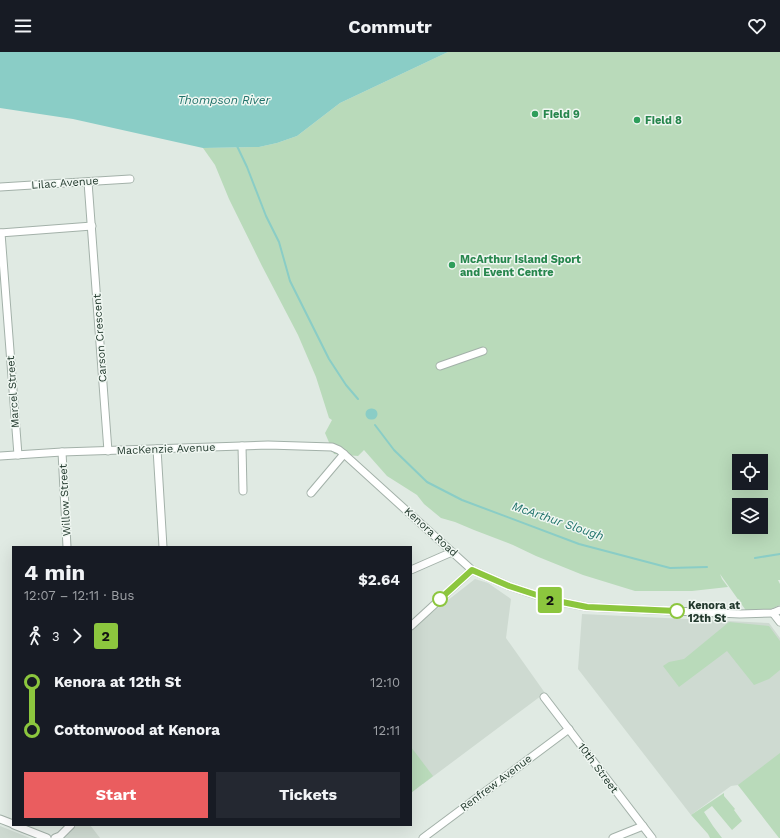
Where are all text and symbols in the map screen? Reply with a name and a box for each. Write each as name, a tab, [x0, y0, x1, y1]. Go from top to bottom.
icon: menu	[12, 15, 34, 37]
icon: heart	[746, 15, 768, 37]
text: Commutr	[348, 16, 432, 37]
water label: Thompson River	[178, 93, 272, 107]
place label: Field 9	[543, 108, 580, 121]
marker: Field 9	[530, 109, 540, 119]
place label: Field 8	[645, 114, 682, 127]
marker: Field 8	[632, 115, 642, 125]
street label: Lilac Avenue	[31, 174, 99, 192]
place label: McArthur Island Sport and Event Centre	[460, 253, 581, 279]
marker: McArthur Island Sport and Event Centre	[447, 260, 457, 270]
street label: Carson Crescent	[90, 293, 110, 383]
street label: Marcel Street	[4, 355, 22, 428]
street label: MacKenzie Avenue	[116, 441, 216, 457]
map controls	[732, 454, 768, 534]
button: locate	[732, 454, 768, 490]
street label: Willow Street	[57, 463, 73, 537]
button: layers	[732, 498, 768, 534]
water label: McArthur Slough	[510, 499, 606, 543]
street label: Kenora Road	[402, 505, 460, 559]
text: 4 min	[24, 560, 85, 585]
text: $2.64	[358, 571, 400, 589]
line badge: 2	[537, 587, 563, 613]
text: 12:07 – 12:11 · Bus	[24, 588, 134, 603]
unlabelled marker	[432, 591, 448, 607]
text: 2	[546, 592, 554, 608]
place label: Kenora at 12th St	[688, 599, 740, 625]
marker: Kenora at 12th St	[669, 603, 685, 619]
icon: walk	[24, 625, 46, 647]
icon: forward	[66, 625, 88, 647]
text: 2	[102, 628, 110, 644]
text: 3	[52, 629, 60, 644]
text: Kenora at 12th St	[54, 673, 181, 691]
text: 12:10	[370, 675, 400, 690]
text: Cottonwood at Kenora	[54, 721, 220, 739]
text: 12:11	[373, 723, 400, 738]
street label: 10th Street	[575, 740, 621, 796]
street label: Renfrew Avenue	[458, 752, 534, 814]
button: Start	[24, 772, 208, 818]
button: Tickets	[216, 772, 400, 818]

